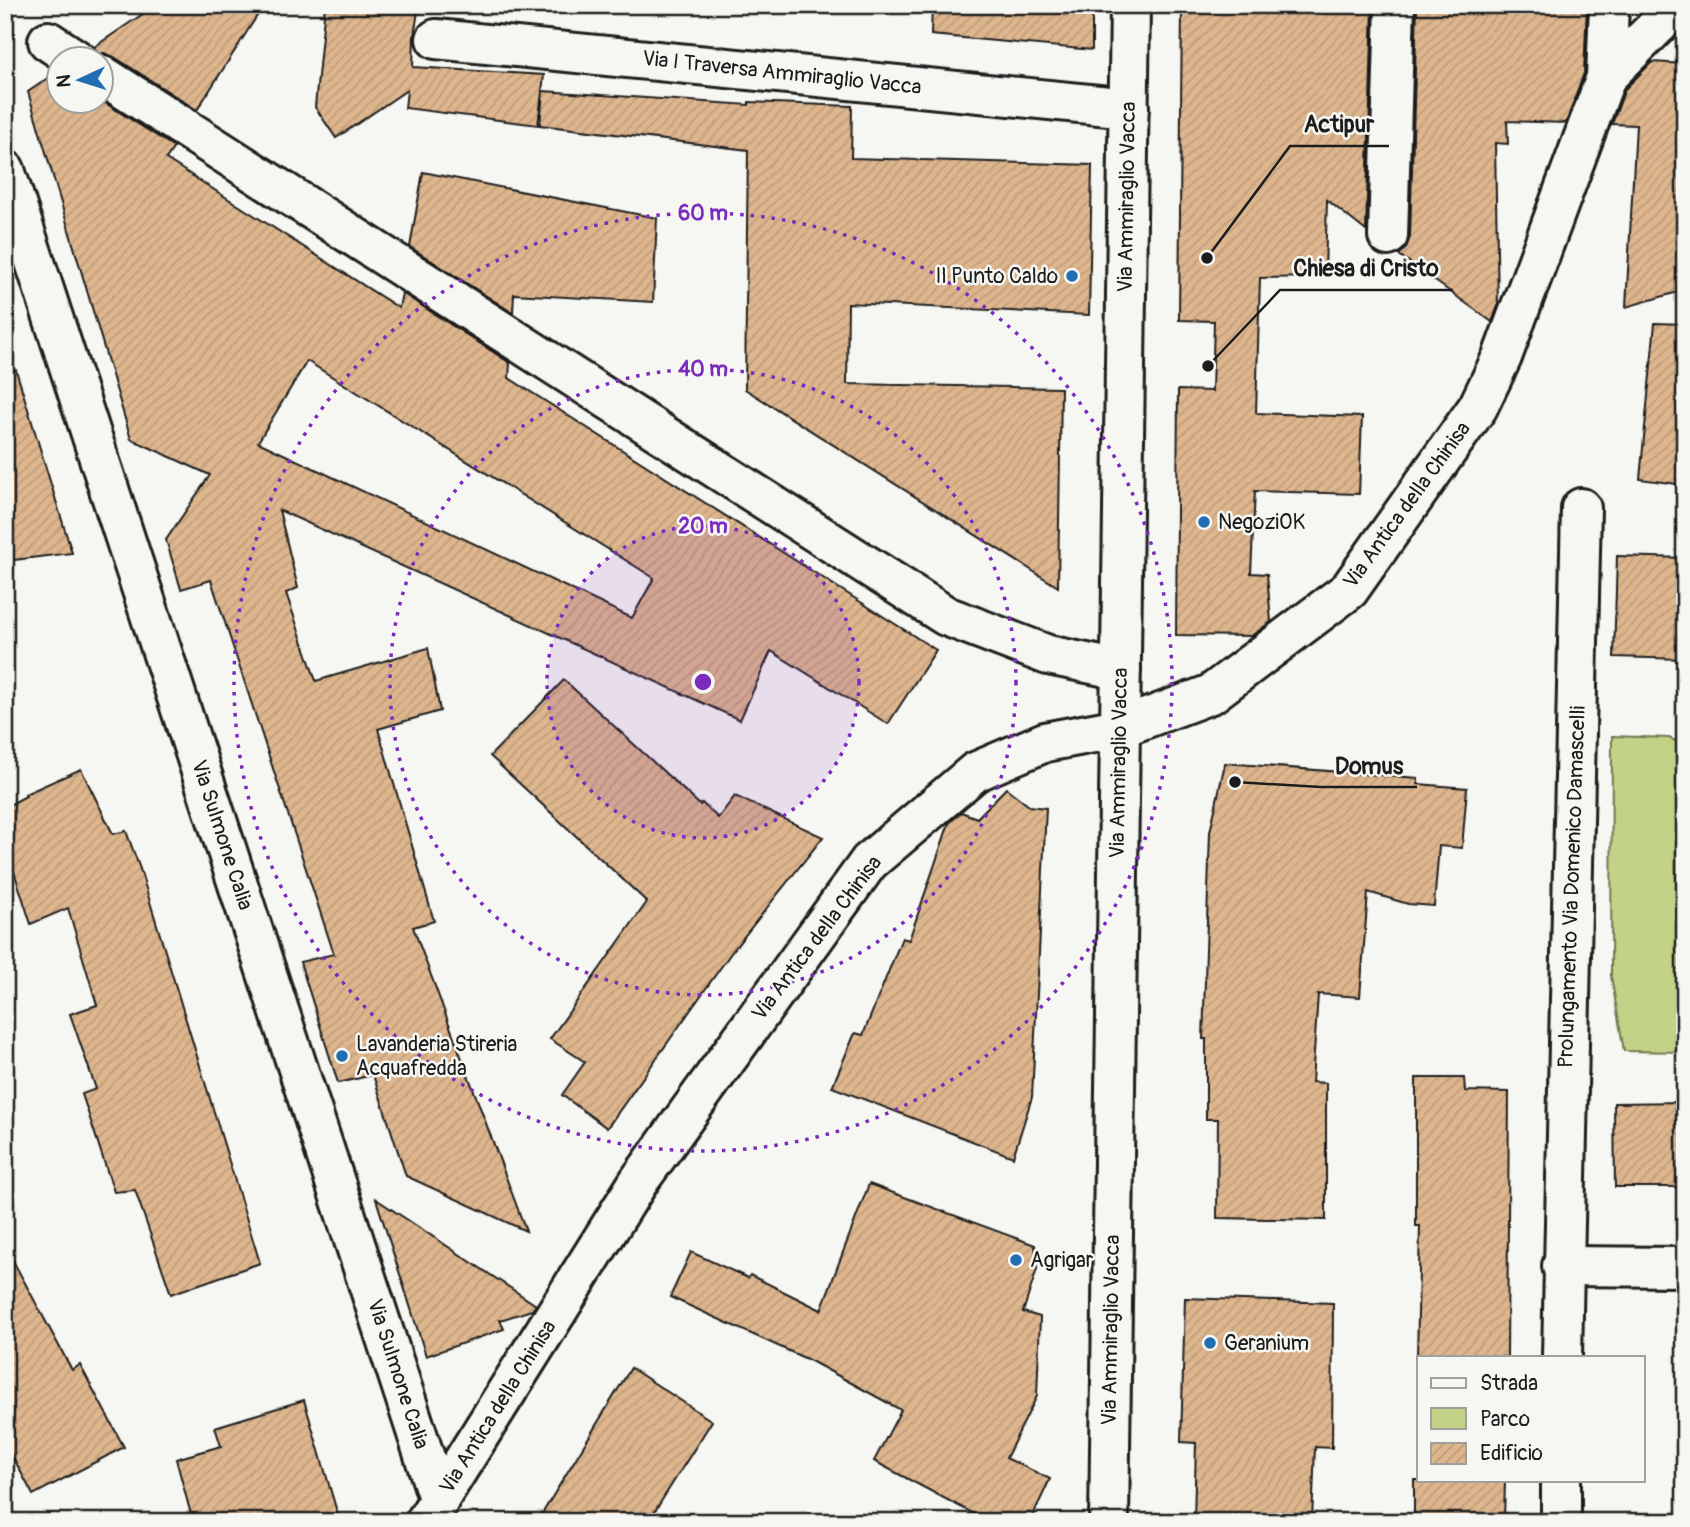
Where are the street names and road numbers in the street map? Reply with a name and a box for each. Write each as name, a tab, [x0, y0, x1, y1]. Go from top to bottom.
street label: Via I Traversa Ammiraglio Vacca	[641, 45, 923, 101]
street label: Via Ammiraglio Vacca	[1112, 101, 1142, 293]
street label: Via Antica della Chinisa	[1337, 416, 1477, 594]
street label: Via Ammiraglio Vacca	[1104, 667, 1134, 859]
street label: Prolungamento Via Domenico Damascelli	[1552, 705, 1592, 1069]
street label: Via Sulmone Calia	[185, 757, 259, 913]
street label: Via Antica della Chinisa	[746, 850, 888, 1026]
street label: Via Ammiraglio Vacca	[1096, 1234, 1126, 1426]
street label: Via Sulmone Calia	[361, 1296, 435, 1452]
street label: Via Antica della Chinisa	[434, 1315, 562, 1499]

